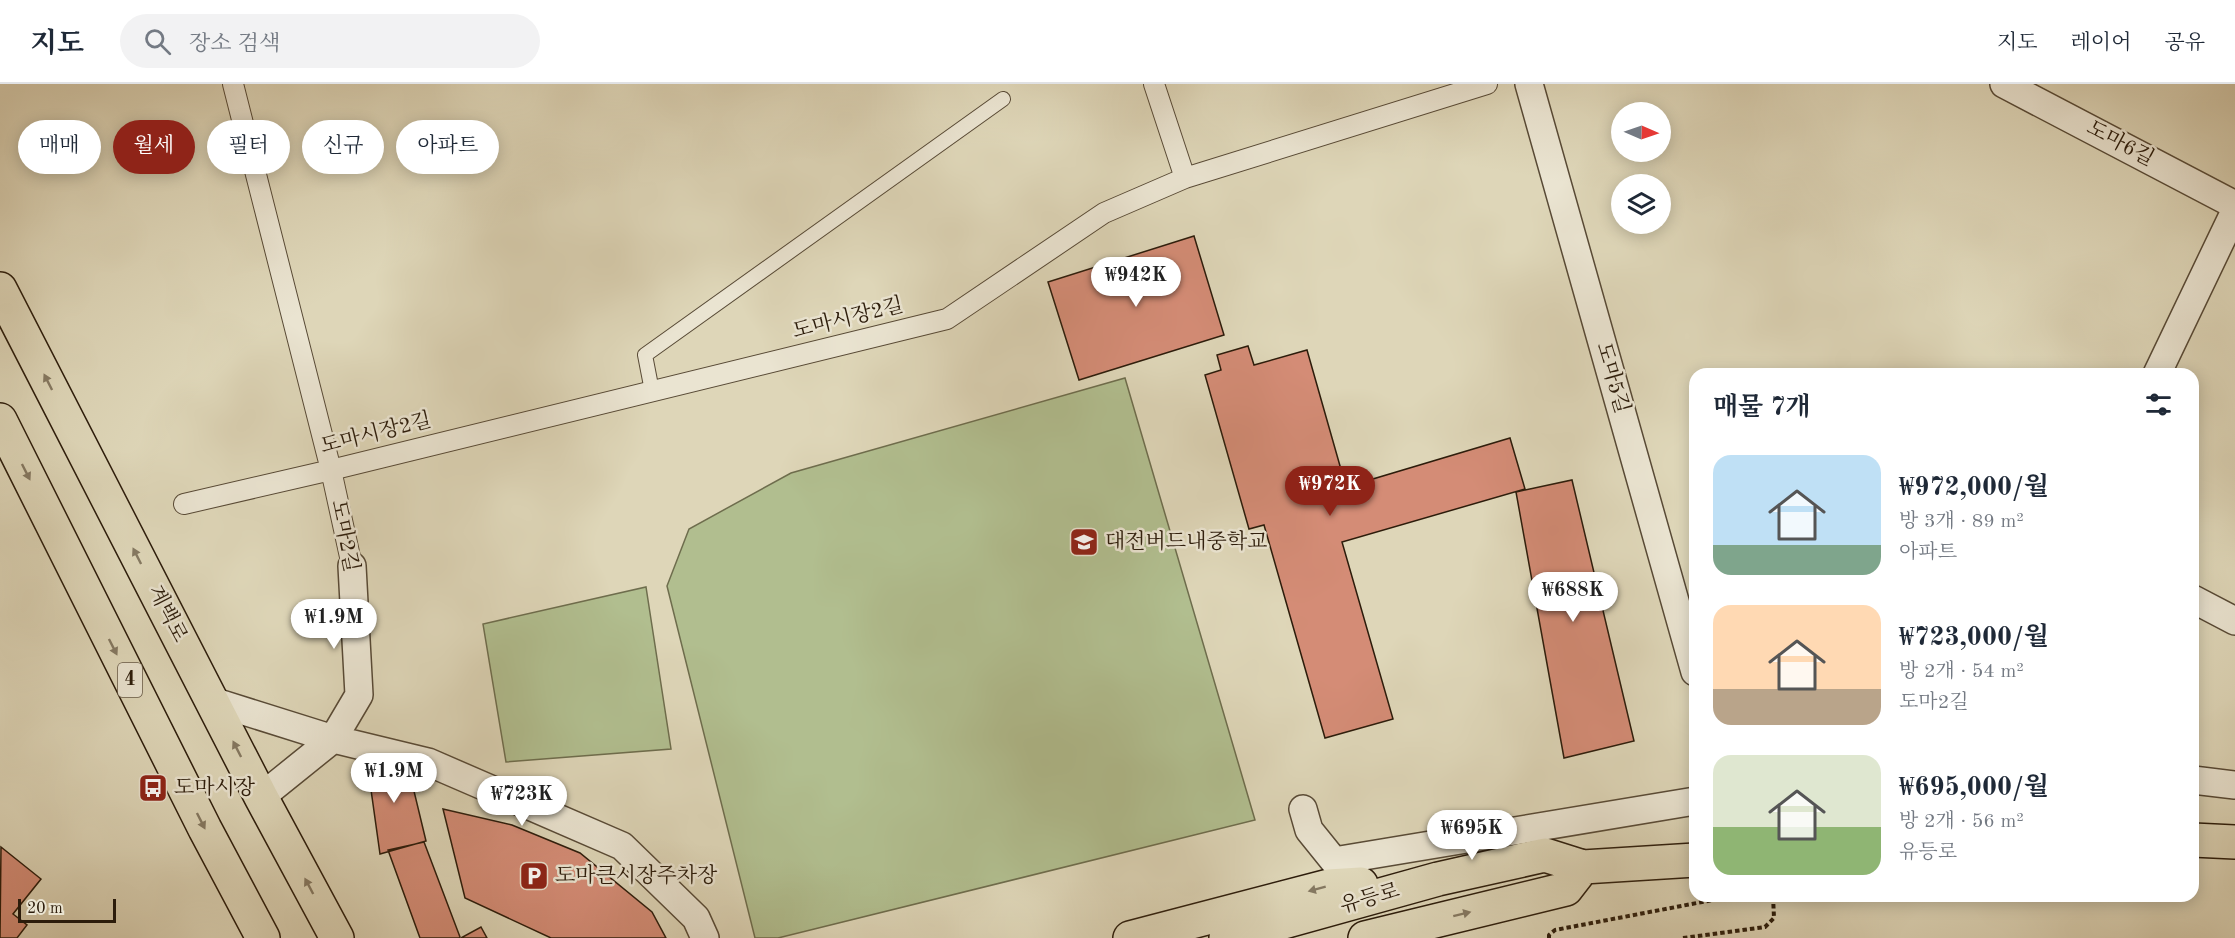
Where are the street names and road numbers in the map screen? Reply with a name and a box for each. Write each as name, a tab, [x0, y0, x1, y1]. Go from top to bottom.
street label: 도마6길	[2083, 116, 2158, 170]
street label: 도마시장2길	[790, 293, 906, 343]
street label: 도마5길	[1592, 339, 1634, 416]
street label: 도마시장2길	[318, 408, 434, 458]
street label: 도마2길	[327, 498, 363, 574]
street label: 계백로	[144, 581, 192, 646]
road number: 4	[118, 663, 142, 697]
street label: 유등로	[1338, 880, 1402, 917]

